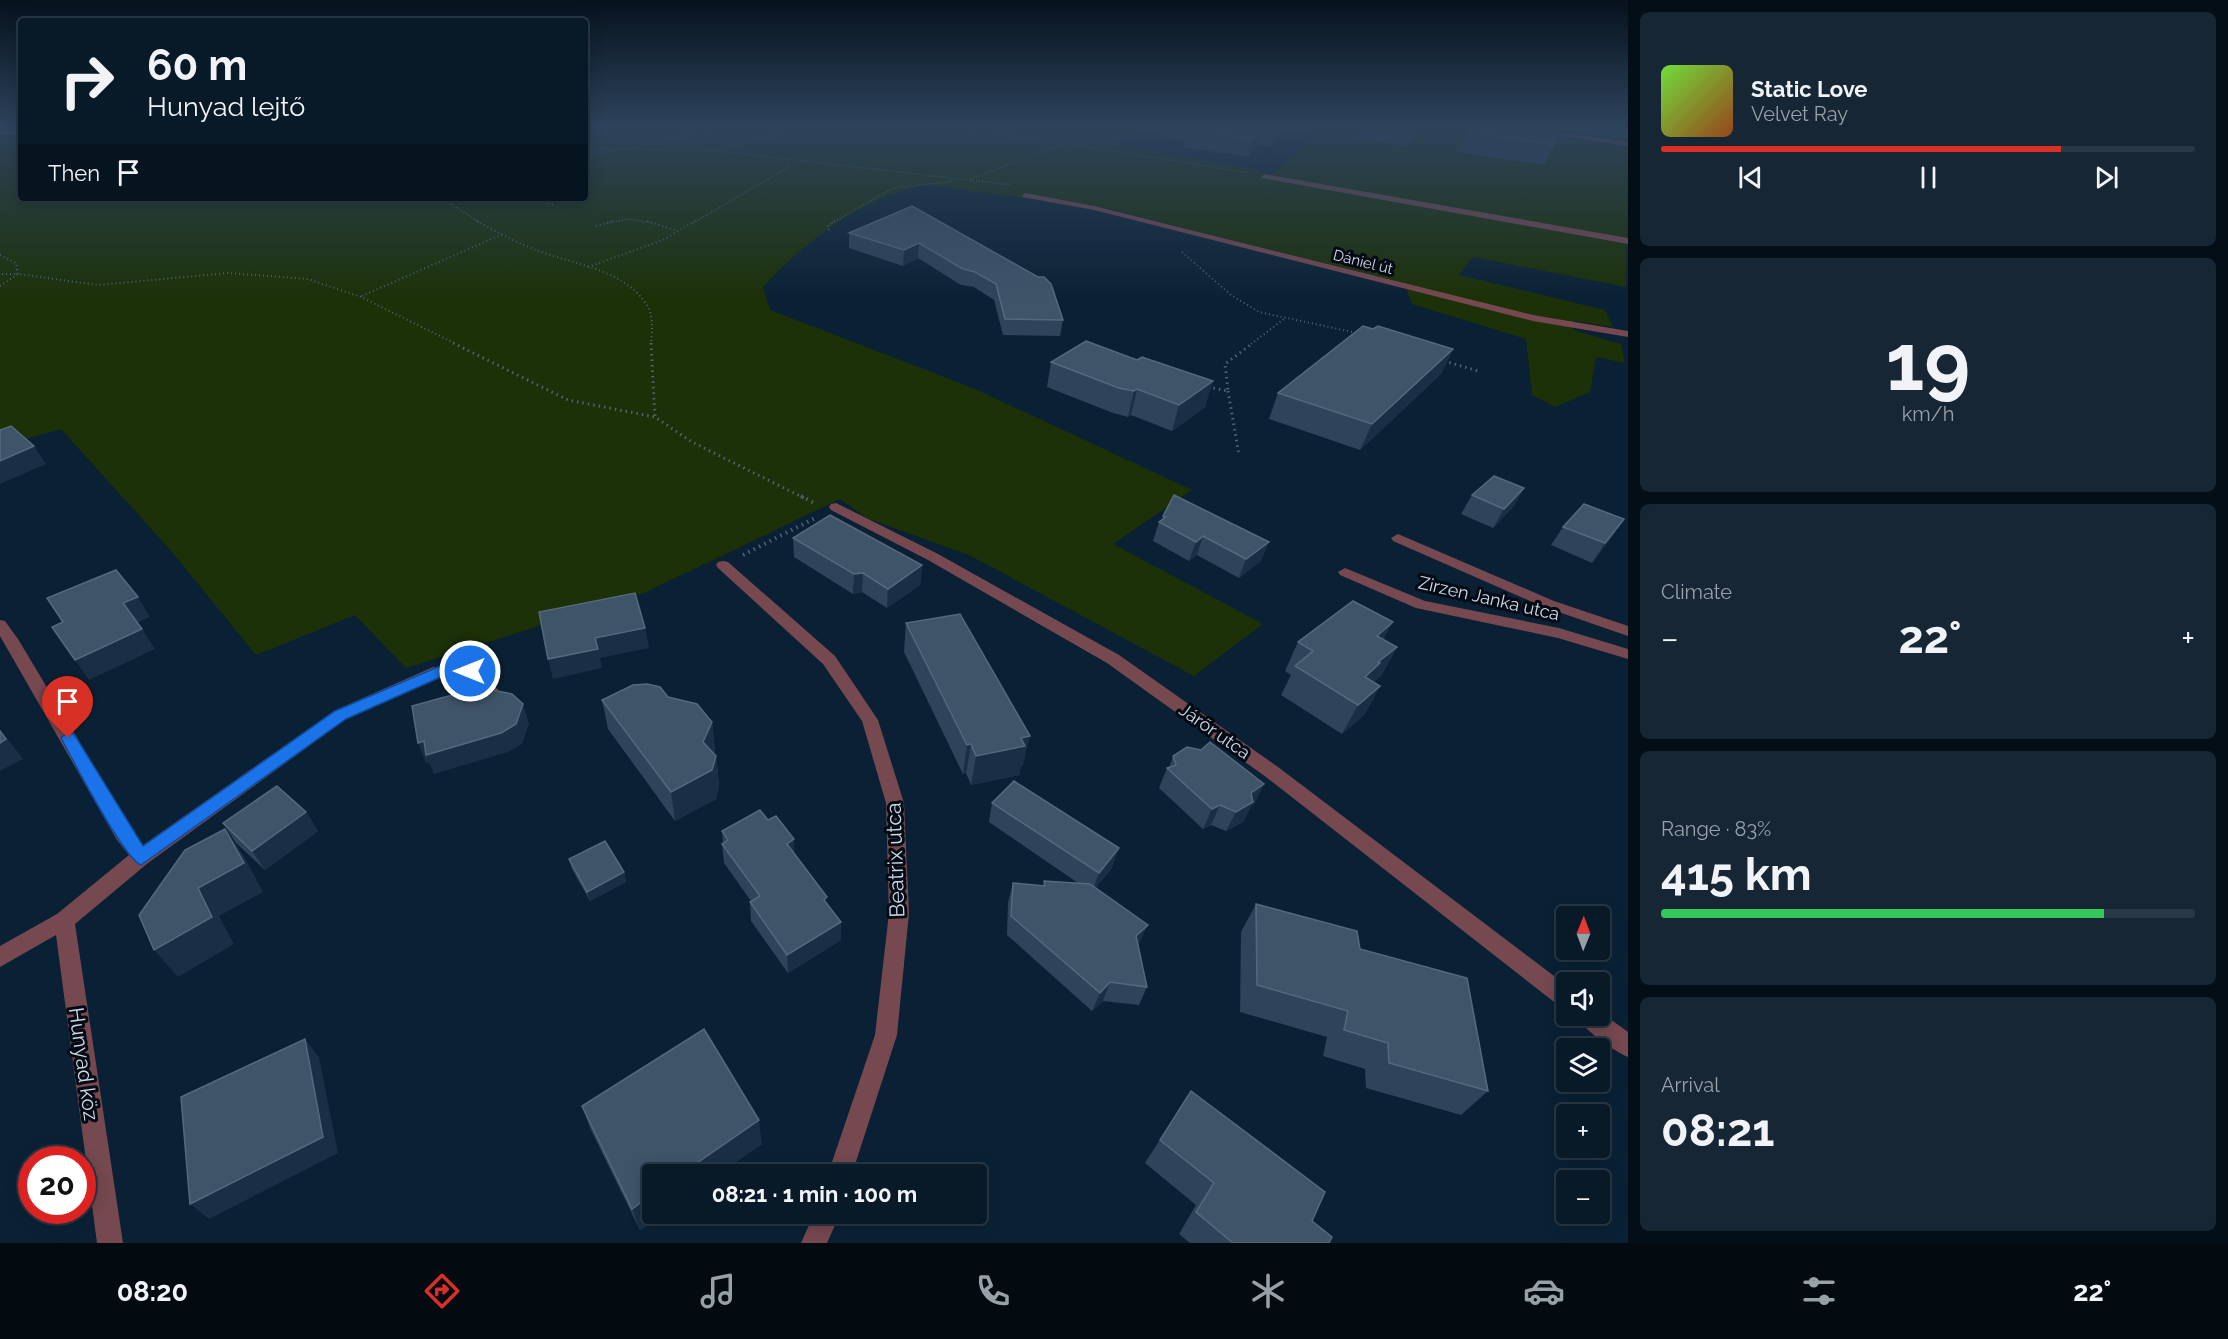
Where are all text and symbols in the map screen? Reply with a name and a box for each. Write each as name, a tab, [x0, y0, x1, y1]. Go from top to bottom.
text: 60 m	[147, 41, 247, 90]
icon: right	[48, 42, 126, 120]
text: Static Love	[1751, 76, 1868, 102]
text: Hunyad lejtő	[147, 91, 305, 122]
text: Velvet Ray	[1751, 102, 1848, 126]
icon: arrive	[112, 156, 145, 189]
text: Then	[48, 160, 100, 186]
icon: previous	[1734, 161, 1767, 194]
icon: pause	[1912, 161, 1945, 194]
icon: next	[2090, 161, 2123, 194]
street label: Dániel út	[1331, 246, 1395, 278]
text: 19	[1886, 317, 1970, 408]
text: km/h	[1902, 402, 1954, 426]
street label: Zirzen Janka utca	[1416, 572, 1562, 624]
text: Climate	[1661, 580, 1732, 604]
text: 22°	[1898, 611, 1962, 664]
text: −	[1661, 619, 1679, 658]
text: +	[2181, 619, 2195, 658]
position arrow	[438, 639, 502, 703]
pin	[42, 676, 93, 738]
icon: arrive	[51, 685, 84, 718]
street label: Járőr utca	[1175, 699, 1255, 763]
street label: Beatrix utca	[881, 802, 909, 918]
text: Range · 83%	[1661, 817, 1771, 841]
text: 415 km	[1661, 848, 1812, 901]
north arrow	[1556, 906, 1610, 960]
map controls	[1556, 906, 1610, 1224]
button: sound	[1556, 972, 1610, 1026]
street label: Hunyad köz	[64, 1006, 104, 1122]
button: layers	[1556, 1038, 1610, 1092]
text: Arrival	[1661, 1073, 1720, 1097]
button: +	[1556, 1104, 1610, 1158]
text: 08:21	[1661, 1104, 1775, 1157]
speed limit sign: 20	[18, 1146, 96, 1224]
button: −	[1556, 1170, 1610, 1224]
text: 08:21 · 1 min · 100 m	[712, 1181, 917, 1207]
icon: directions	[421, 1270, 463, 1312]
icon: music	[697, 1270, 739, 1312]
icon: phone	[972, 1270, 1014, 1312]
icon: climate	[1247, 1270, 1289, 1312]
icon: car	[1523, 1270, 1565, 1312]
icon: filters	[1798, 1270, 1840, 1312]
text: 08:20	[117, 1276, 188, 1307]
text: 22°	[2073, 1276, 2111, 1307]

